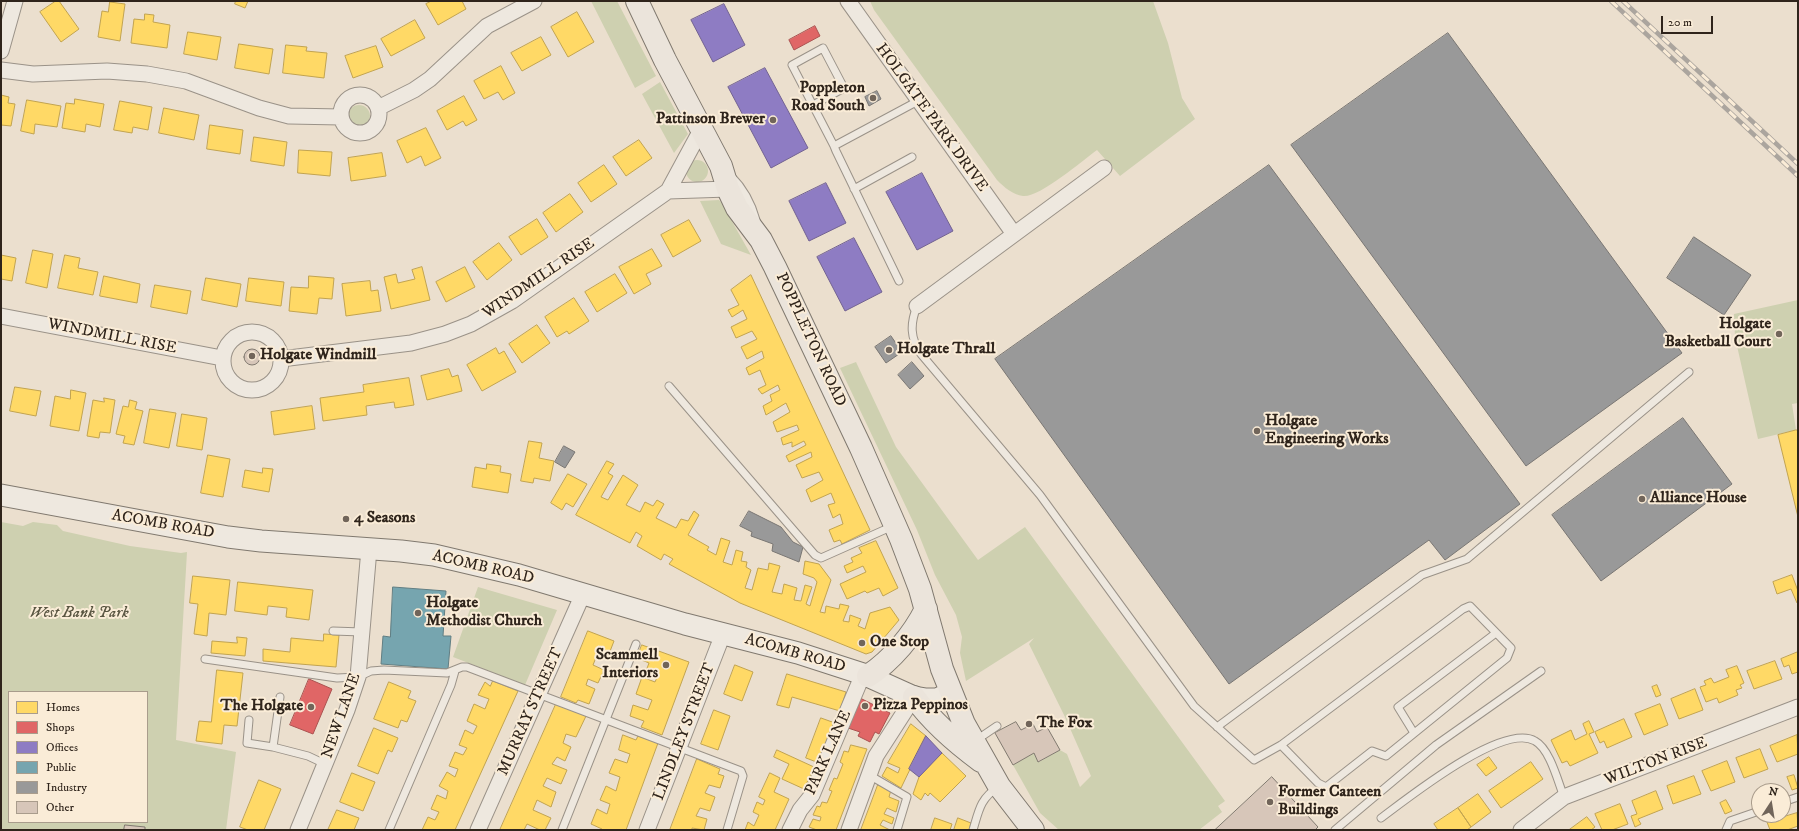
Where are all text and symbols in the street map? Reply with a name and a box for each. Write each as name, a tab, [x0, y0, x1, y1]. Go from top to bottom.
scale bar	[1663, 8, 1715, 34]
text: 20 m	[1668, 15, 1692, 30]
street label: HOLGATE PARK DRIVE	[871, 40, 991, 196]
place label: Poppleton Road South	[791, 79, 865, 117]
marker: Poppleton Road South	[868, 93, 878, 103]
place label: Pattinson Brewer	[656, 110, 765, 130]
marker: Pattinson Brewer	[768, 115, 778, 125]
street label: WINDMILL RISE	[479, 234, 599, 324]
street label: POPPLETON ROAD	[771, 270, 849, 410]
street label: WINDMILL RISE	[46, 315, 178, 359]
place label: Holgate Basketball Court	[1665, 315, 1771, 353]
marker: Holgate Basketball Court	[1774, 329, 1784, 339]
place label: Holgate Thrall	[897, 340, 995, 360]
marker: Holgate Thrall	[884, 345, 894, 355]
place label: Holgate Windmill	[260, 346, 376, 366]
marker: Holgate Windmill	[247, 351, 257, 361]
place label: Holgate Engineering Works	[1265, 412, 1389, 450]
marker: Holgate Engineering Works	[1252, 426, 1262, 436]
place label: Alliance House	[1650, 489, 1747, 509]
marker: Alliance House	[1637, 494, 1647, 504]
street label: ACOMB ROAD	[110, 507, 216, 543]
place label: 4 Seasons	[354, 509, 415, 529]
marker: 4 Seasons	[341, 514, 351, 524]
street label: ACOMB ROAD	[430, 547, 536, 589]
place label: Holgate Methodist Church	[426, 594, 542, 632]
park label: West Bank Park	[29, 604, 129, 624]
marker: Holgate Methodist Church	[413, 608, 423, 618]
street label: ACOMB ROAD	[742, 630, 848, 678]
place label: One Stop	[870, 633, 929, 653]
marker: One Stop	[857, 638, 867, 648]
street label: MURRAY STREET	[494, 645, 568, 779]
place label: Scammell Interiors	[596, 646, 658, 684]
marker: Scammell Interiors	[661, 660, 671, 670]
street label: LINDLEY STREET	[650, 661, 720, 803]
street label: NEW LANE	[318, 671, 366, 761]
legend	[8, 691, 148, 823]
place label: Pizza Peppinos	[873, 696, 968, 716]
place label: The Holgate	[220, 697, 303, 717]
text: Homes	[46, 700, 80, 715]
marker: Pizza Peppinos	[860, 701, 870, 711]
marker: The Holgate	[306, 702, 316, 712]
street label: PARK LANE	[802, 708, 856, 798]
place label: The Fox	[1037, 714, 1092, 734]
marker: The Fox	[1024, 719, 1034, 729]
text: Shops	[46, 720, 74, 735]
street label: WILTON RISE	[1602, 734, 1710, 790]
text: Offices	[46, 740, 78, 755]
text: Public	[46, 760, 76, 775]
text: Industry	[46, 780, 87, 795]
place label: Former Canteen Buildings	[1278, 783, 1381, 821]
north arrow	[1751, 783, 1791, 823]
text: N	[1767, 784, 1779, 800]
marker: Former Canteen Buildings	[1265, 797, 1275, 807]
text: Other	[46, 800, 74, 815]

